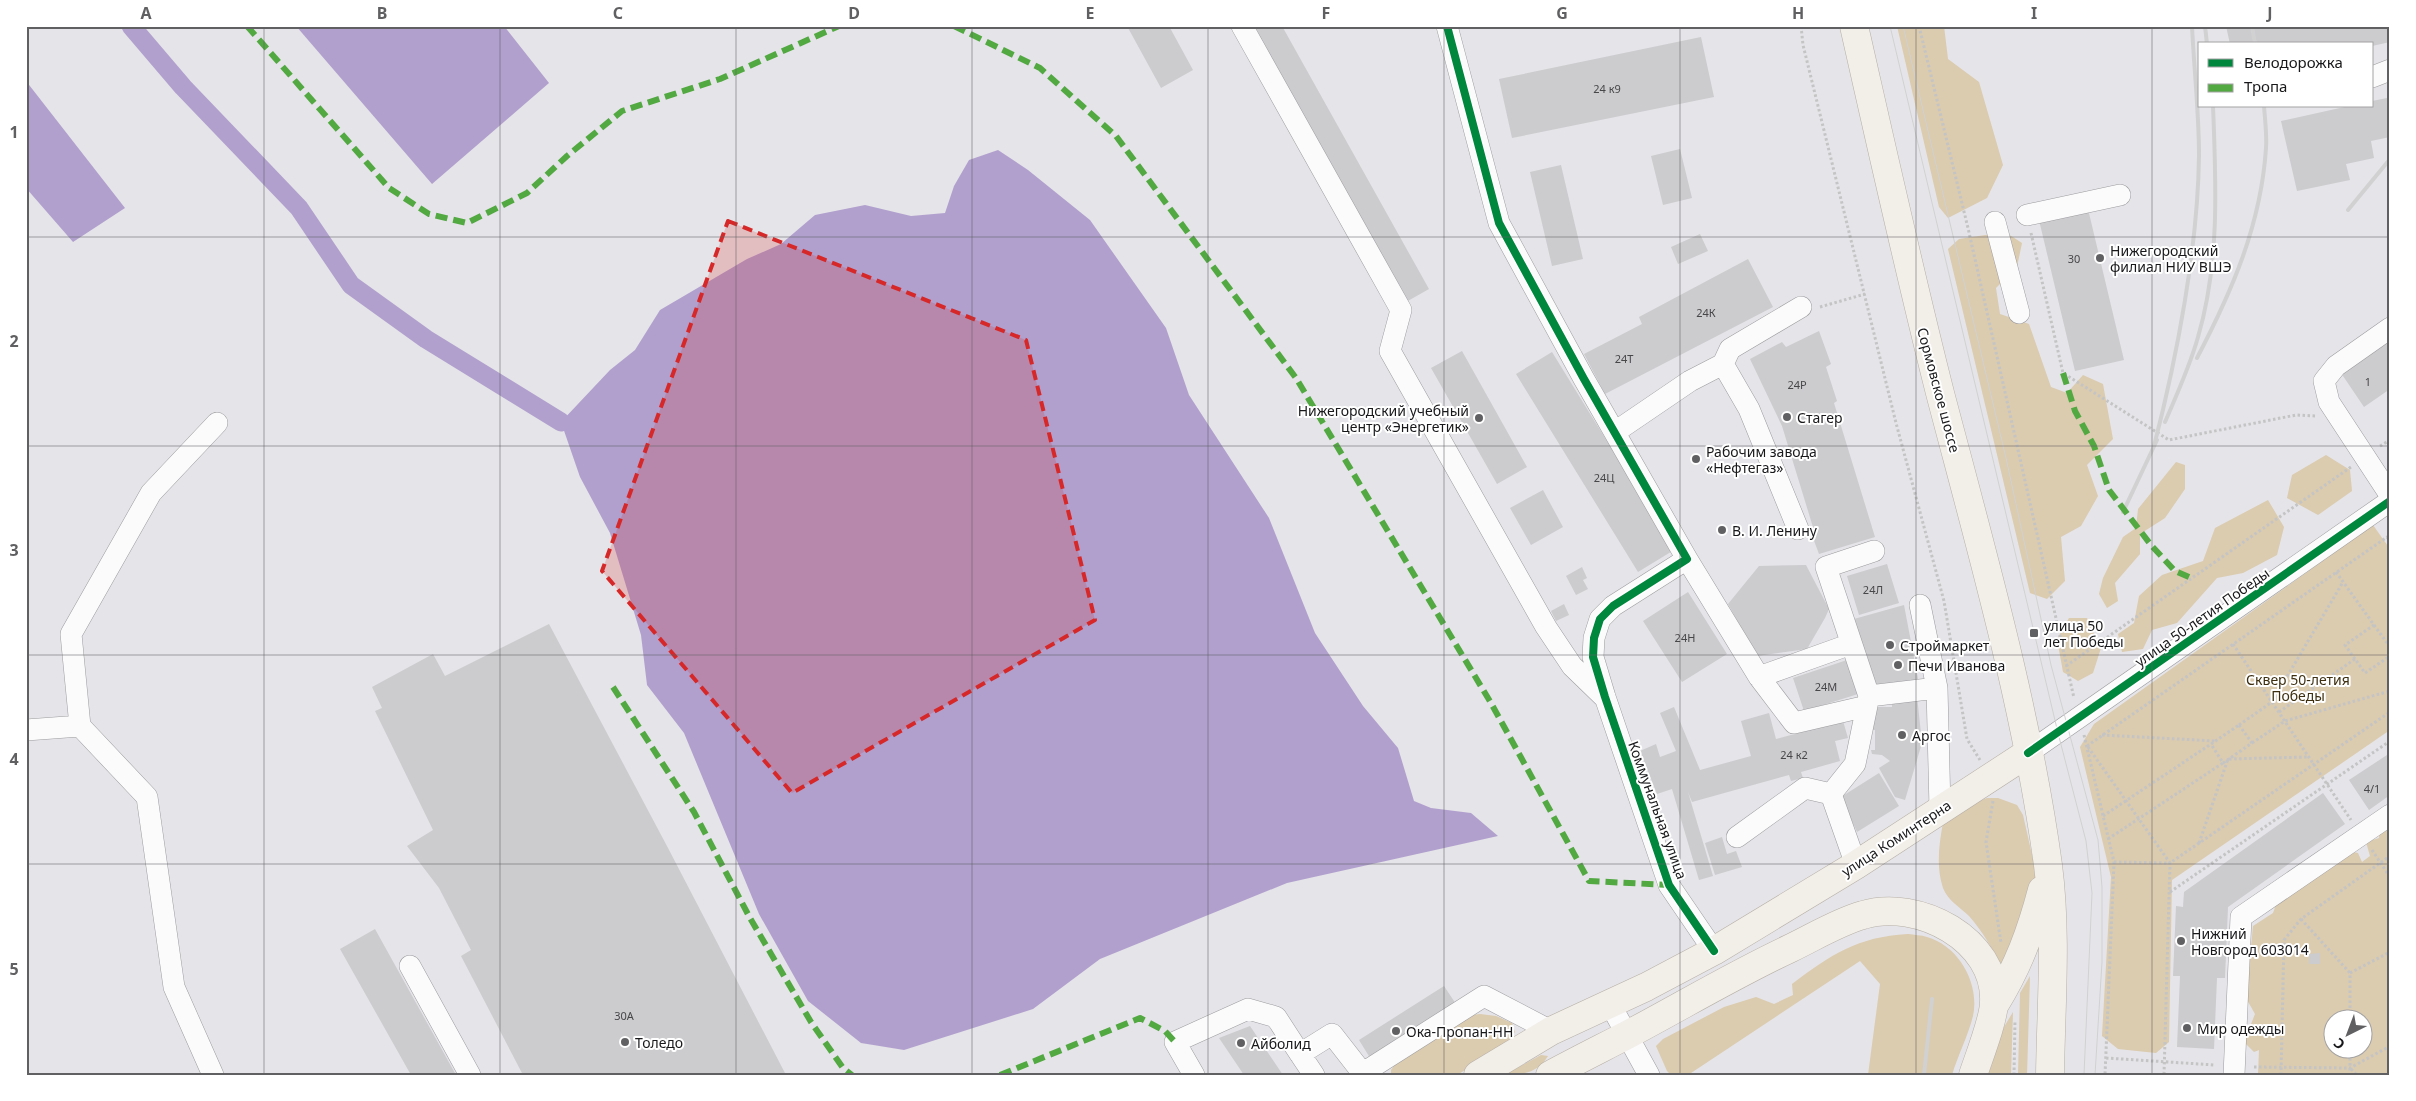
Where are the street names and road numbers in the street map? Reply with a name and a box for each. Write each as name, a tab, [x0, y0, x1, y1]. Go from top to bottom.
street label: Сормовское шоссе	[1913, 325, 1965, 455]
street label: улица 50-летия Победы	[2131, 563, 2273, 671]
street label: Коммунальная улица	[1624, 738, 1692, 882]
street label: улица Коминтерна	[1838, 795, 1954, 881]

